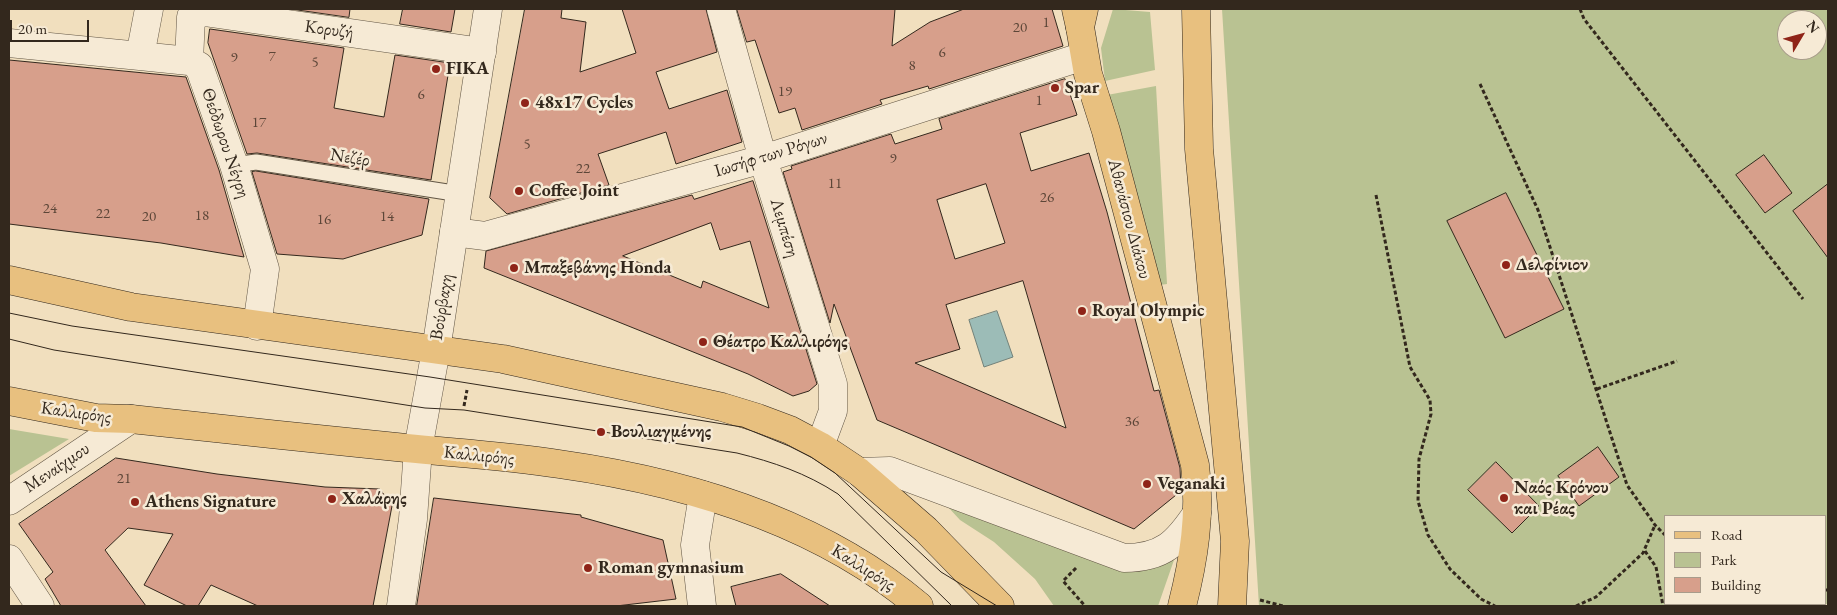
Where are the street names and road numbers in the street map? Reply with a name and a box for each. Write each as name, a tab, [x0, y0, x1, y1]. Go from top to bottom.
street label: Κορυζή	[303, 16, 355, 44]
street label: Θεόδωρου Νέγρη	[196, 85, 254, 201]
street label: Ιωσήφ των Ρόγων	[712, 128, 830, 182]
street label: Νεζέρ	[329, 144, 371, 172]
street label: Αθανάσιου Διάκου	[1103, 157, 1155, 281]
street label: Λεμπέση	[765, 196, 803, 260]
street label: Βούρβαχη	[426, 272, 458, 342]
street label: Καλλιρόης	[39, 397, 113, 429]
street label: Μεναίχμου	[20, 438, 94, 498]
street label: Καλλιρόης	[443, 442, 515, 470]
street label: Καλλιρόης	[827, 540, 899, 596]

